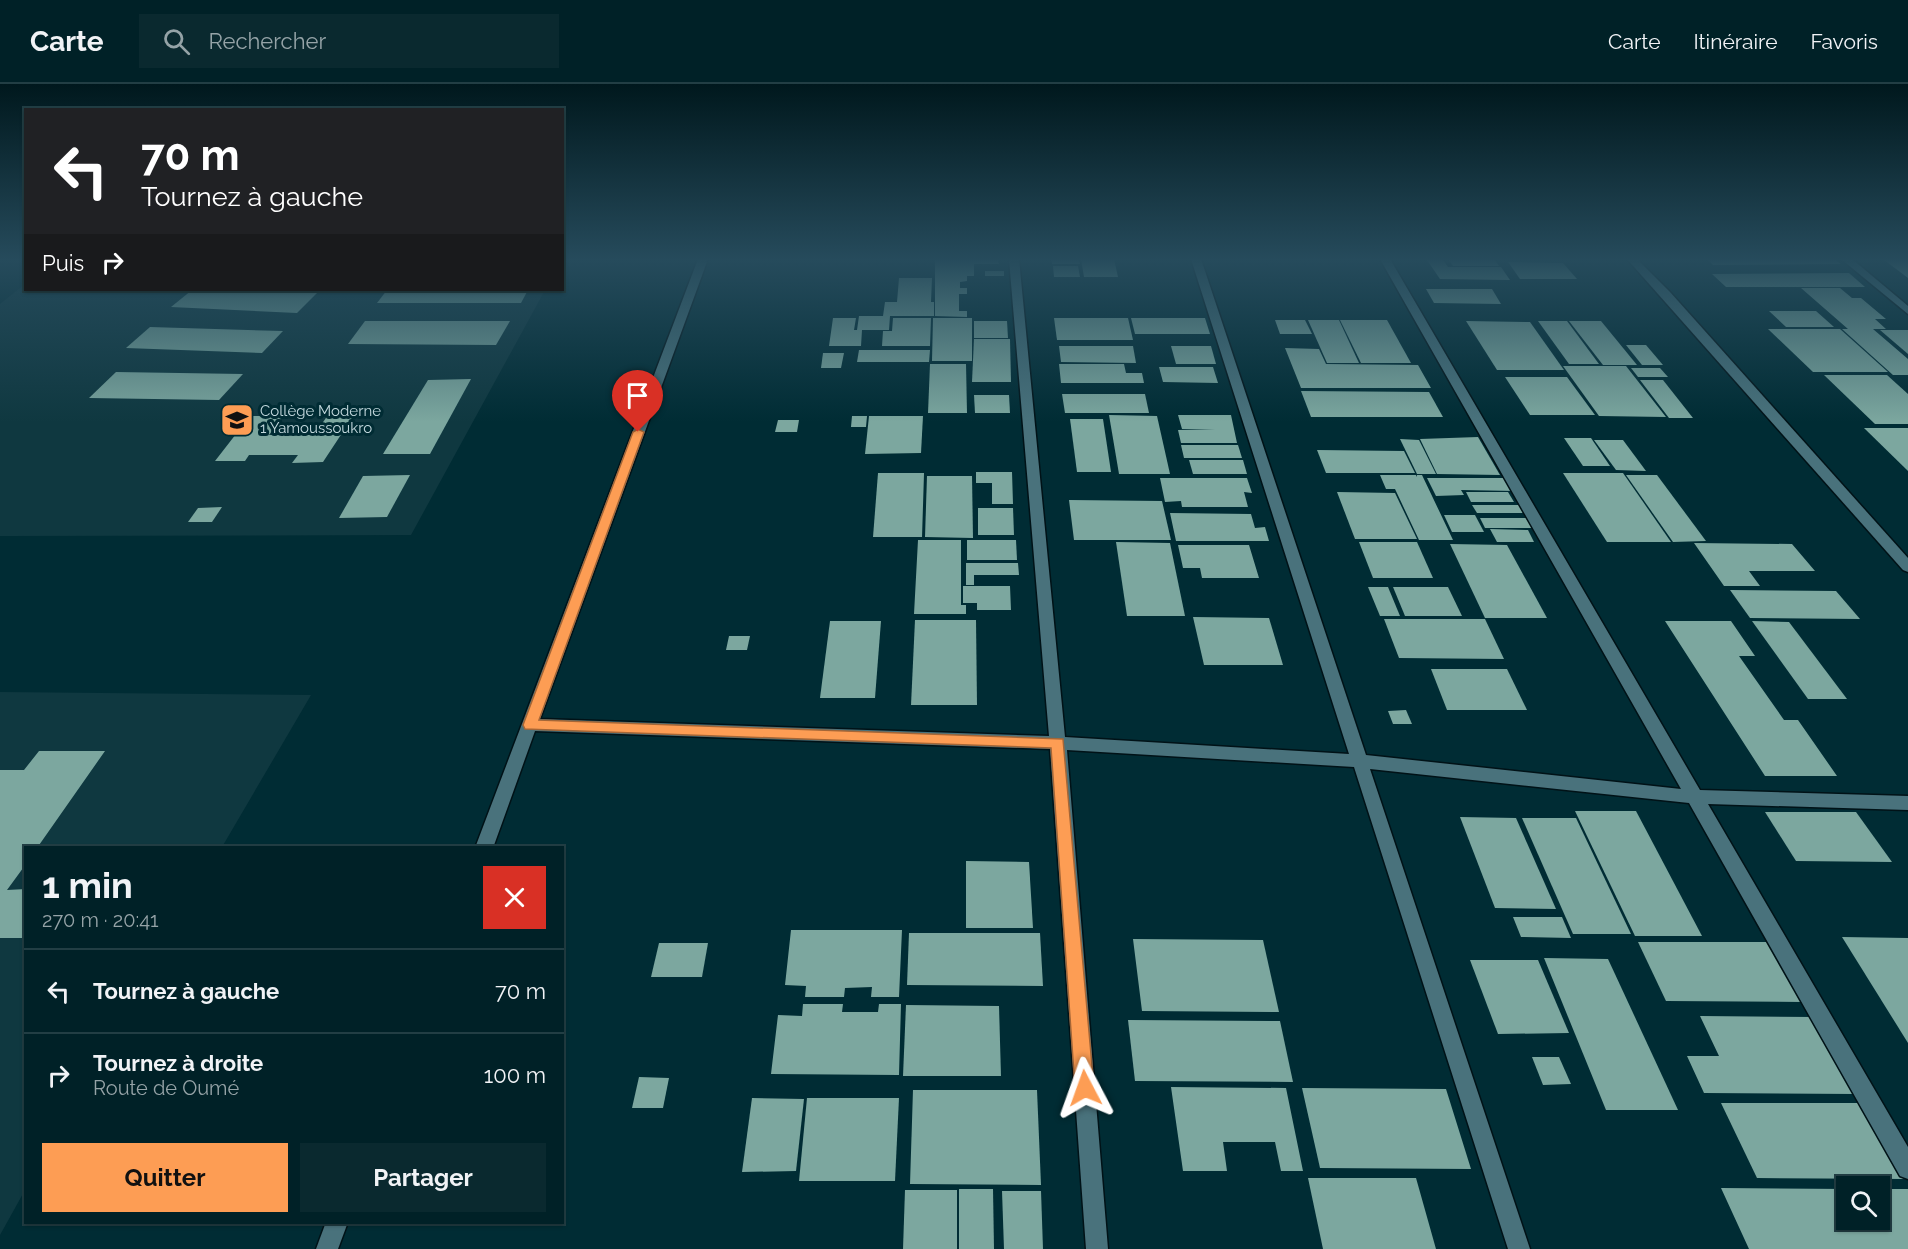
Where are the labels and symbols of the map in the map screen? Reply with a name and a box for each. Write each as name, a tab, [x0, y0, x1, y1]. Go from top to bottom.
pin	[612, 370, 663, 432]
school or university icon: Collège Moderne 1 Yamoussoukro	[219, 402, 255, 438]
place label: Collège Moderne 1 Yamoussoukro	[260, 402, 381, 437]
position arrow	[1053, 1056, 1117, 1120]

